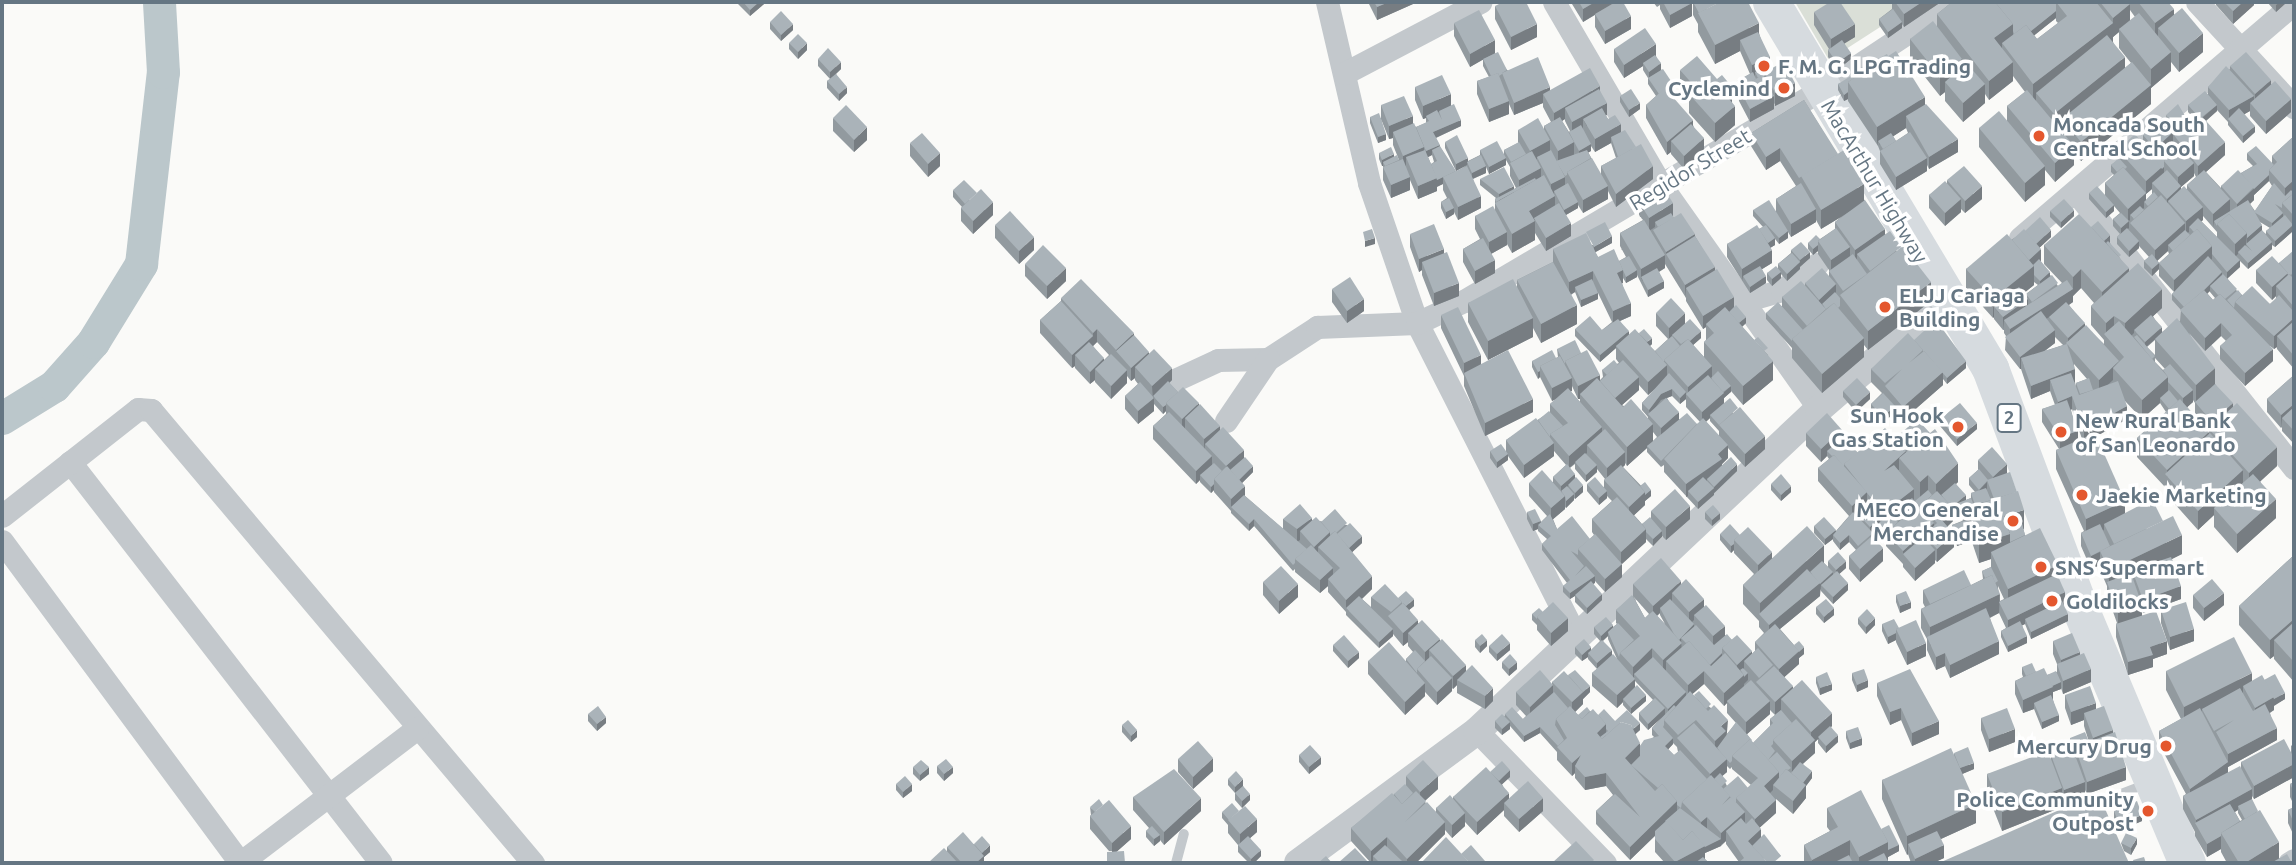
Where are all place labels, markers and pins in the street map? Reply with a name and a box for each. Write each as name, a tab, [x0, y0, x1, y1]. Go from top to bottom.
place label: F. M. G. LPG Trading	[1778, 53, 1971, 79]
marker: F. M. G. LPG Trading	[1756, 58, 1772, 74]
place label: Cyclemind	[1668, 75, 1770, 101]
marker: Cyclemind	[1776, 80, 1792, 96]
place label: Moncada South Central School	[2053, 111, 2205, 161]
marker: Moncada South Central School	[2031, 128, 2047, 144]
place label: ELJJ Cariaga Building	[1899, 282, 2025, 332]
marker: ELJJ Cariaga Building	[1877, 299, 1893, 315]
place label: Sun Hook Gas Station	[1831, 402, 1944, 452]
place label: New Rural Bank of San Leonardo	[2075, 407, 2236, 457]
marker: Sun Hook Gas Station	[1950, 419, 1966, 435]
marker: New Rural Bank of San Leonardo	[2053, 424, 2069, 440]
place label: Jaekie Marketing	[2096, 482, 2267, 508]
marker: Jaekie Marketing	[2074, 487, 2090, 503]
place label: MECO General Merchandise	[1856, 496, 1999, 546]
marker: MECO General Merchandise	[2005, 513, 2021, 529]
place label: SNS Supermart	[2055, 554, 2204, 580]
marker: SNS Supermart	[2033, 559, 2049, 575]
place label: Goldilocks	[2066, 588, 2169, 614]
marker: Goldilocks	[2044, 593, 2060, 609]
place label: Mercury Drug	[2016, 733, 2152, 759]
marker: Mercury Drug	[2158, 738, 2174, 754]
place label: Police Community Outpost	[1956, 786, 2134, 836]
marker: Police Community Outpost	[2140, 803, 2156, 819]

